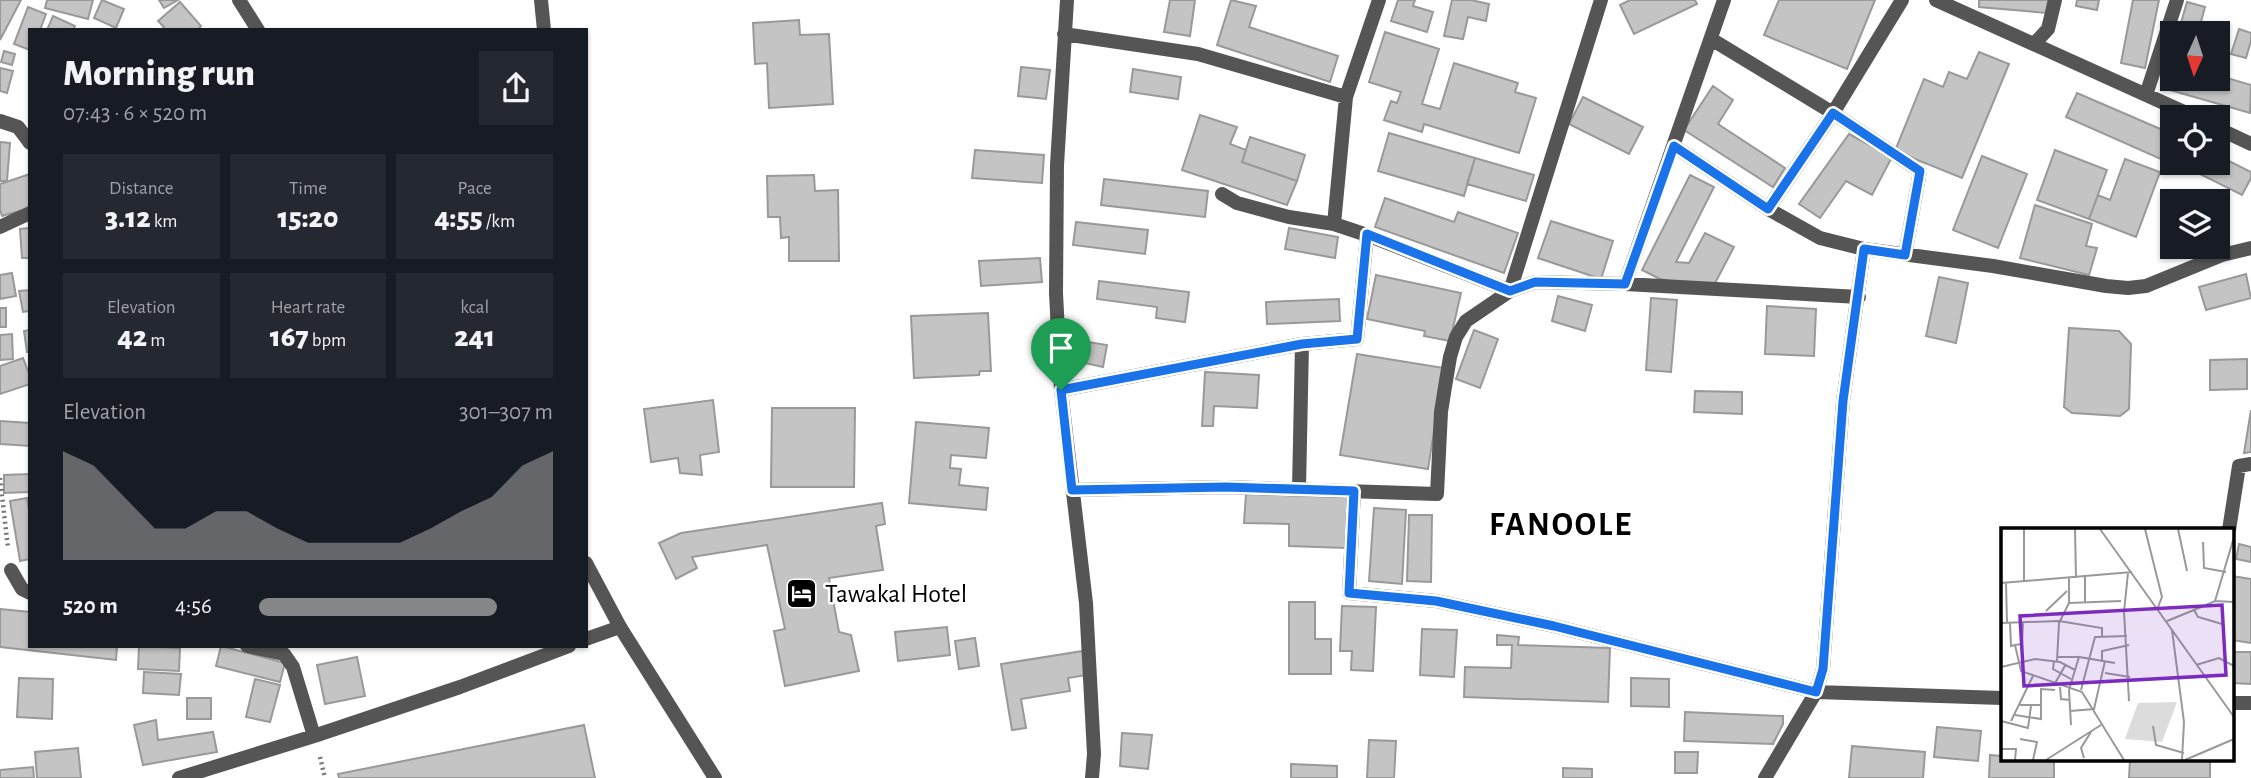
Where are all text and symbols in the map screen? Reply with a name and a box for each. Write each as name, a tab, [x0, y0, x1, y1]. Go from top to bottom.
north arrow	[2160, 21, 2230, 91]
map controls	[2160, 21, 2230, 259]
button: share	[479, 51, 553, 125]
text: Morning run	[63, 55, 255, 93]
text: 07:43 · 6 × 520 m	[63, 102, 207, 125]
button: locate	[2160, 105, 2230, 175]
text: Distance	[109, 179, 174, 198]
text: Time	[289, 179, 327, 198]
text: Pace	[458, 179, 492, 198]
button: layers	[2160, 189, 2230, 259]
text: 3.12	[105, 203, 151, 233]
text: 15:20	[278, 203, 338, 233]
text: 4:55	[434, 203, 483, 233]
text: km	[151, 212, 178, 231]
text: /km	[483, 212, 515, 231]
text: Elevation	[107, 298, 176, 317]
text: Heart rate	[271, 298, 345, 317]
text: kcal	[460, 298, 489, 317]
pin	[1031, 318, 1091, 390]
text: 42	[117, 322, 147, 352]
text: 167	[270, 322, 309, 352]
text: 241	[454, 322, 495, 352]
icon: arrive	[1042, 329, 1080, 367]
text: m	[147, 331, 165, 350]
text: bpm	[309, 331, 346, 350]
text: Elevation	[63, 401, 146, 424]
text: 301–307 m	[459, 401, 553, 424]
district label: FANOOLE	[1489, 509, 1633, 542]
inset map	[2001, 528, 2234, 760]
hotel icon: Tawakal Hotel	[785, 576, 819, 610]
place label: Tawakal Hotel	[825, 581, 967, 607]
text: 520 m	[63, 595, 118, 618]
text: 4:56	[175, 595, 212, 618]

